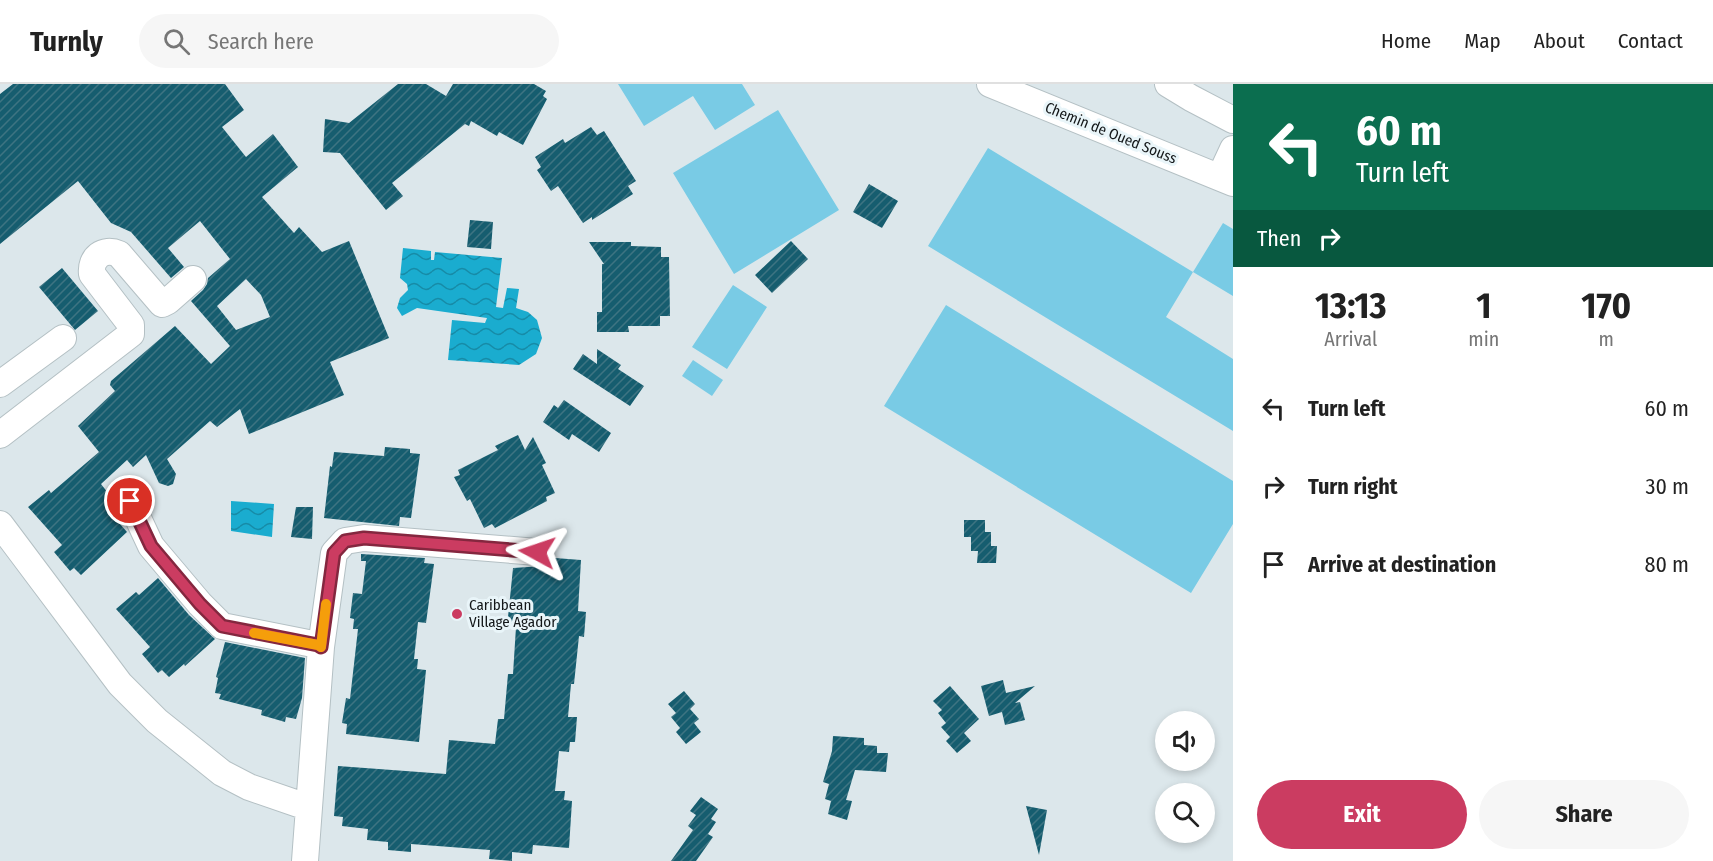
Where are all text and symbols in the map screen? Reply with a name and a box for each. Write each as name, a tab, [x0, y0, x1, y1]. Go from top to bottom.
search box	[139, 14, 559, 68]
text: Turnly	[30, 25, 103, 58]
icon: search	[160, 25, 193, 58]
text: Search here	[208, 28, 314, 55]
text: Home	[1381, 28, 1431, 54]
text: Map	[1464, 28, 1501, 54]
text: About	[1534, 28, 1585, 54]
text: Contact	[1618, 28, 1683, 54]
street label: Chemin de Oued Souss	[1042, 98, 1180, 168]
text: 60 m	[1356, 106, 1442, 156]
icon: left	[1257, 108, 1335, 186]
text: Turn left	[1356, 157, 1449, 189]
icon: right	[1313, 222, 1346, 255]
text: Then	[1257, 225, 1301, 252]
text: 13:13	[1315, 284, 1386, 328]
text: 1	[1476, 284, 1491, 328]
text: 170	[1581, 284, 1631, 328]
text: Arrival	[1324, 327, 1377, 351]
text: min	[1468, 327, 1499, 351]
text: m	[1598, 327, 1614, 351]
icon: left	[1257, 392, 1290, 425]
text: Turn left	[1308, 395, 1386, 422]
text: 60 m	[1645, 395, 1689, 422]
icon: right	[1257, 470, 1290, 503]
text: Turn right	[1308, 473, 1397, 500]
text: 30 m	[1646, 473, 1689, 500]
pin	[104, 475, 155, 526]
icon: arrive	[113, 484, 146, 517]
position arrow	[505, 520, 569, 584]
icon: arrive	[1257, 548, 1290, 581]
text: Arrive at destination	[1308, 551, 1496, 578]
text: 80 m	[1644, 551, 1689, 578]
place label: Caribbean Village Agador	[469, 596, 557, 631]
marker: Caribbean Village Agador	[450, 607, 464, 621]
map controls	[1155, 711, 1215, 843]
button: sound	[1155, 711, 1215, 771]
button: Exit	[1257, 780, 1467, 849]
button: Share	[1479, 780, 1689, 849]
button: search	[1155, 783, 1215, 843]

